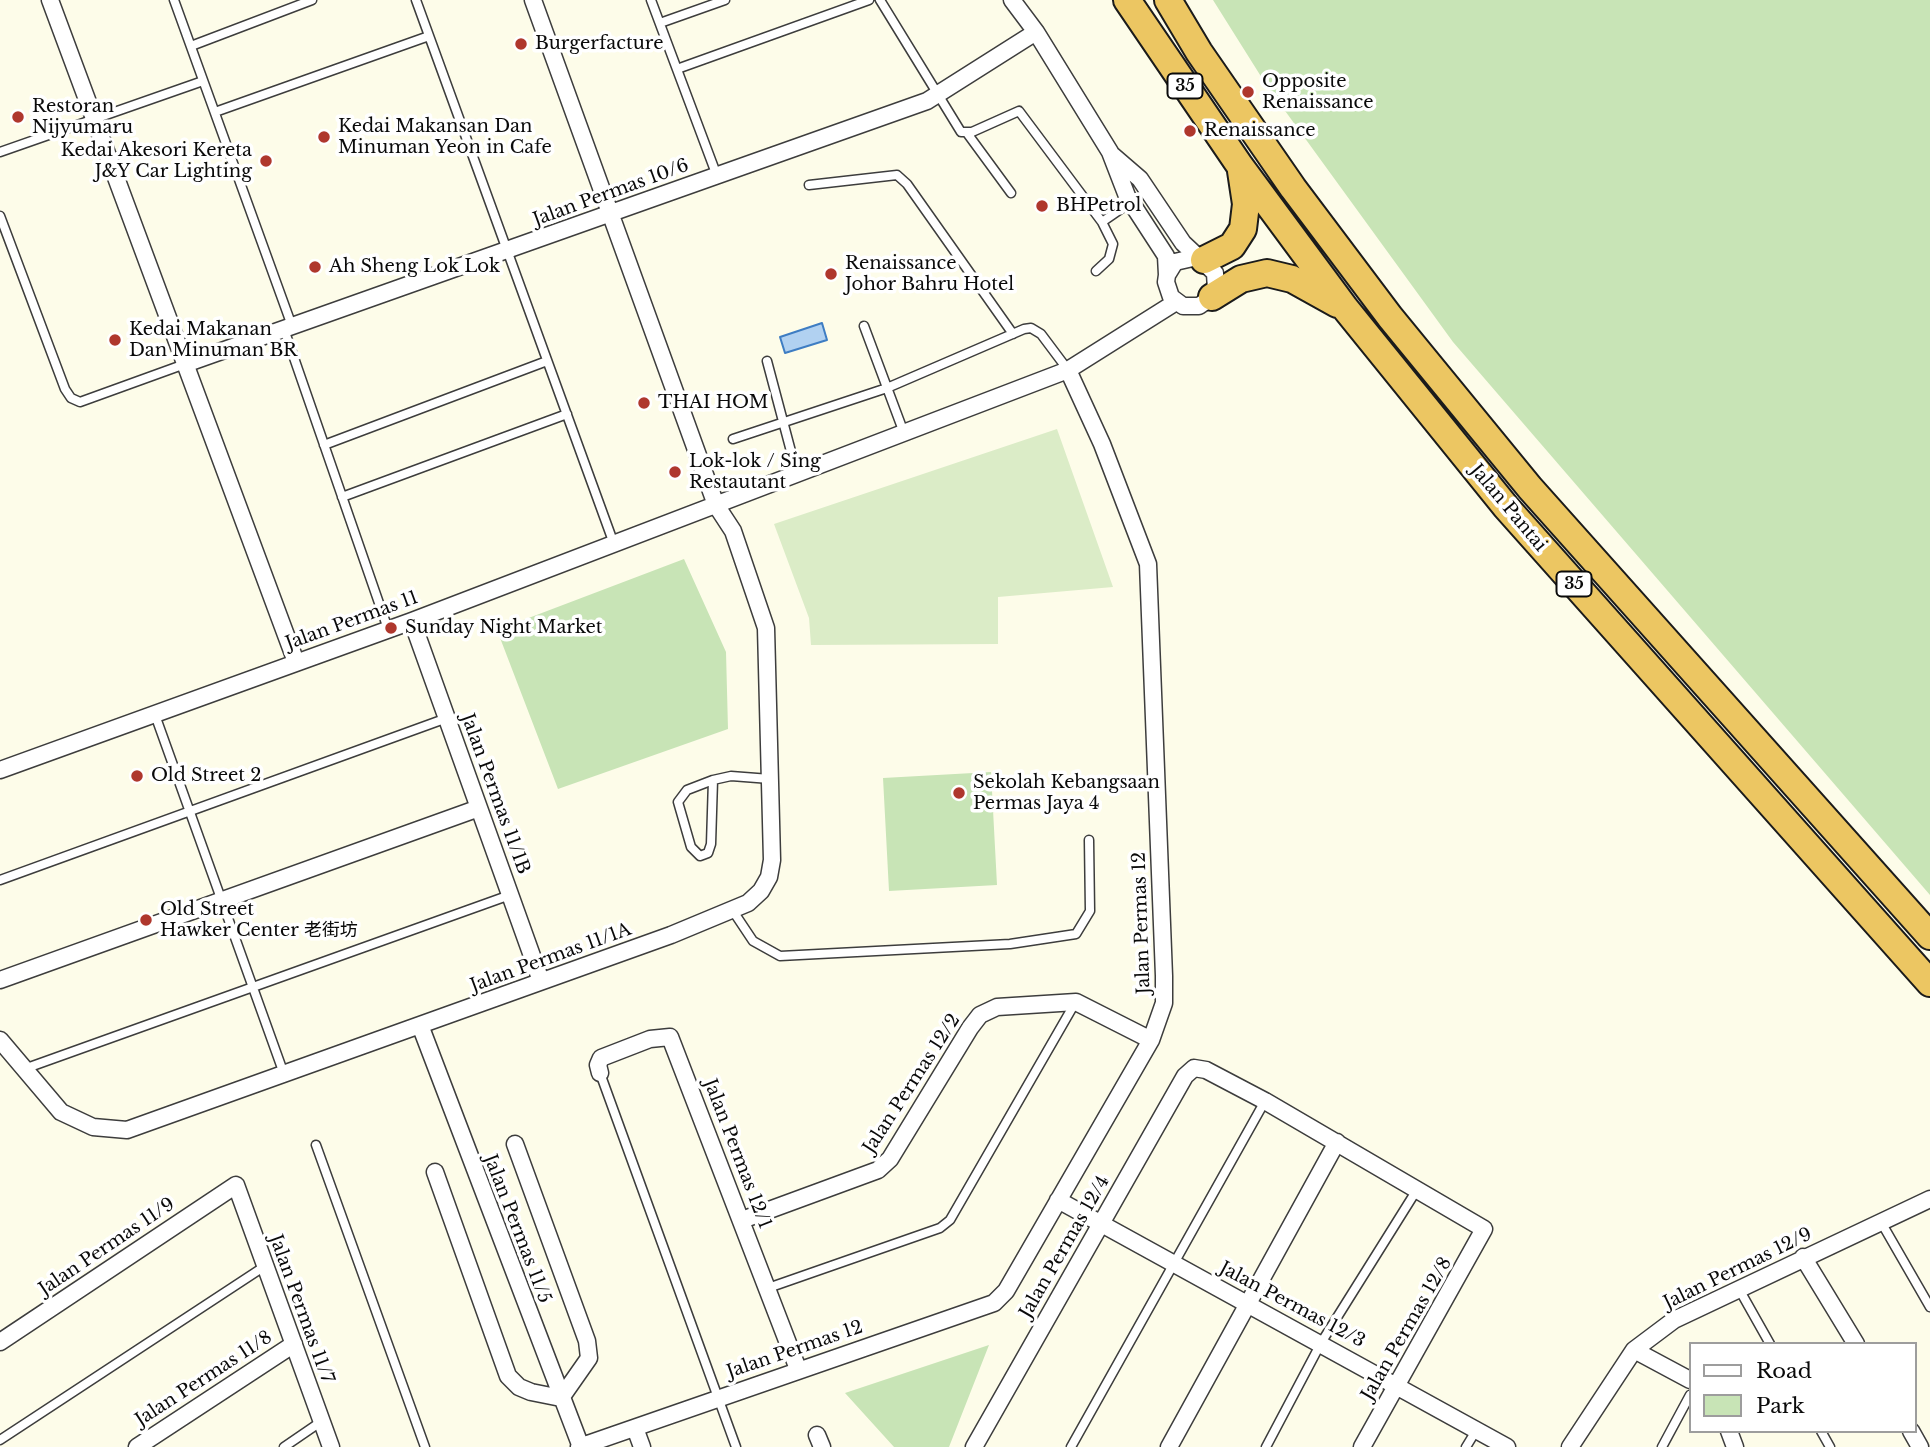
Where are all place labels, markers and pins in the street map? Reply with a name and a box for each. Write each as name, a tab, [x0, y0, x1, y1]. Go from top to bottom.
place label: Burgerfacture	[535, 33, 664, 55]
marker: Burgerfacture	[513, 36, 529, 52]
place label: Opposite Renaissance	[1262, 71, 1374, 114]
marker: Opposite Renaissance	[1240, 84, 1256, 100]
place label: Restoran Nijyumaru	[32, 96, 133, 138]
marker: Restoran Nijyumaru	[10, 109, 26, 125]
place label: Kedai Makansan Dan Minuman Yeon in Cafe	[338, 116, 552, 158]
place label: Renaissance	[1204, 120, 1316, 142]
marker: Renaissance	[1182, 123, 1198, 139]
marker: Kedai Makansan Dan Minuman Yeon in Cafe	[316, 129, 332, 145]
place label: Kedai Akesori Kereta J&Y Car Lighting	[61, 140, 252, 182]
marker: Kedai Akesori Kereta J&Y Car Lighting	[258, 153, 274, 169]
place label: BHPetrol	[1056, 195, 1141, 217]
marker: BHPetrol	[1034, 198, 1050, 214]
place label: Renaissance Johor Bahru Hotel	[845, 253, 1014, 296]
place label: Ah Sheng Lok Lok	[329, 256, 500, 278]
marker: Ah Sheng Lok Lok	[307, 259, 323, 275]
marker: Renaissance Johor Bahru Hotel	[823, 266, 839, 282]
place label: Kedai Makanan Dan Minuman BR	[129, 319, 297, 362]
marker: Kedai Makanan Dan Minuman BR	[107, 332, 123, 348]
place label: THAI HOM	[658, 392, 768, 414]
marker: THAI HOM	[636, 395, 652, 411]
place label: Lok-lok / Sing Restautant	[689, 451, 821, 494]
marker: Lok-lok / Sing Restautant	[667, 464, 683, 480]
place label: Sunday Night Market	[405, 617, 602, 639]
marker: Sunday Night Market	[383, 620, 399, 636]
place label: Old Street 2	[151, 765, 261, 787]
marker: Old Street 2	[129, 768, 145, 784]
place label: Sekolah Kebangsaan Permas Jaya 4	[973, 772, 1160, 814]
marker: Sekolah Kebangsaan Permas Jaya 4	[951, 785, 967, 801]
place label: Old Street Hawker Center 老街坊	[160, 899, 358, 942]
marker: Old Street Hawker Center 老街坊	[138, 912, 154, 928]

